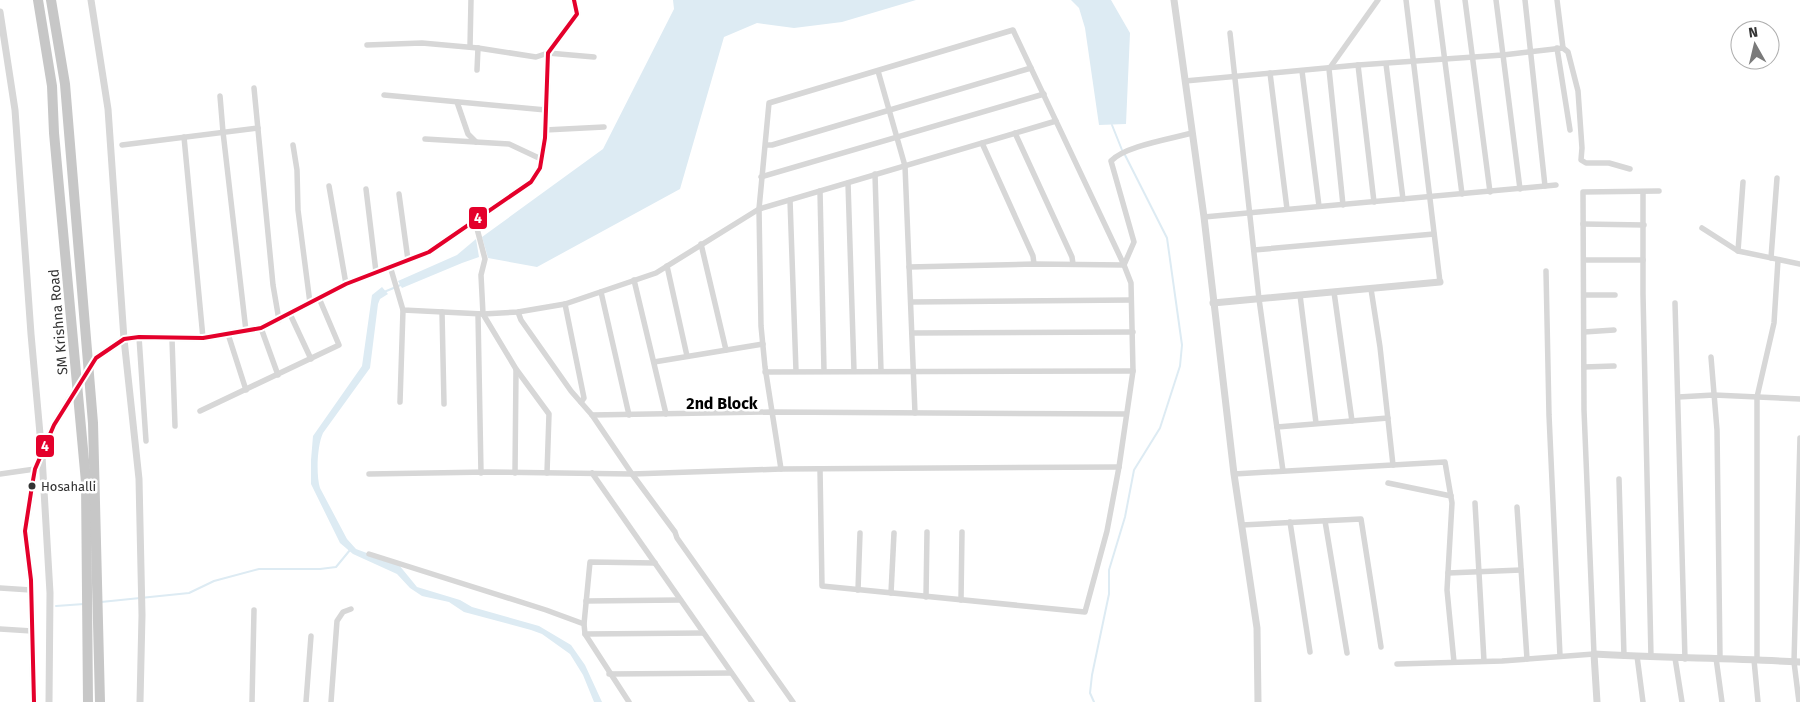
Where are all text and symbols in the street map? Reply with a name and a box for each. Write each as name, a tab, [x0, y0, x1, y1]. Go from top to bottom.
north arrow	[1730, 20, 1780, 70]
text: N	[1747, 24, 1759, 42]
line badge: 4	[468, 206, 488, 230]
text: 4	[474, 210, 482, 227]
street label: SM Krishna Road	[45, 268, 72, 376]
district label: 2nd Block	[686, 394, 758, 413]
line badge: 4	[35, 434, 55, 458]
text: 4	[41, 438, 49, 455]
place label: Hosahalli	[41, 479, 96, 494]
marker: Hosahalli	[27, 481, 37, 491]

